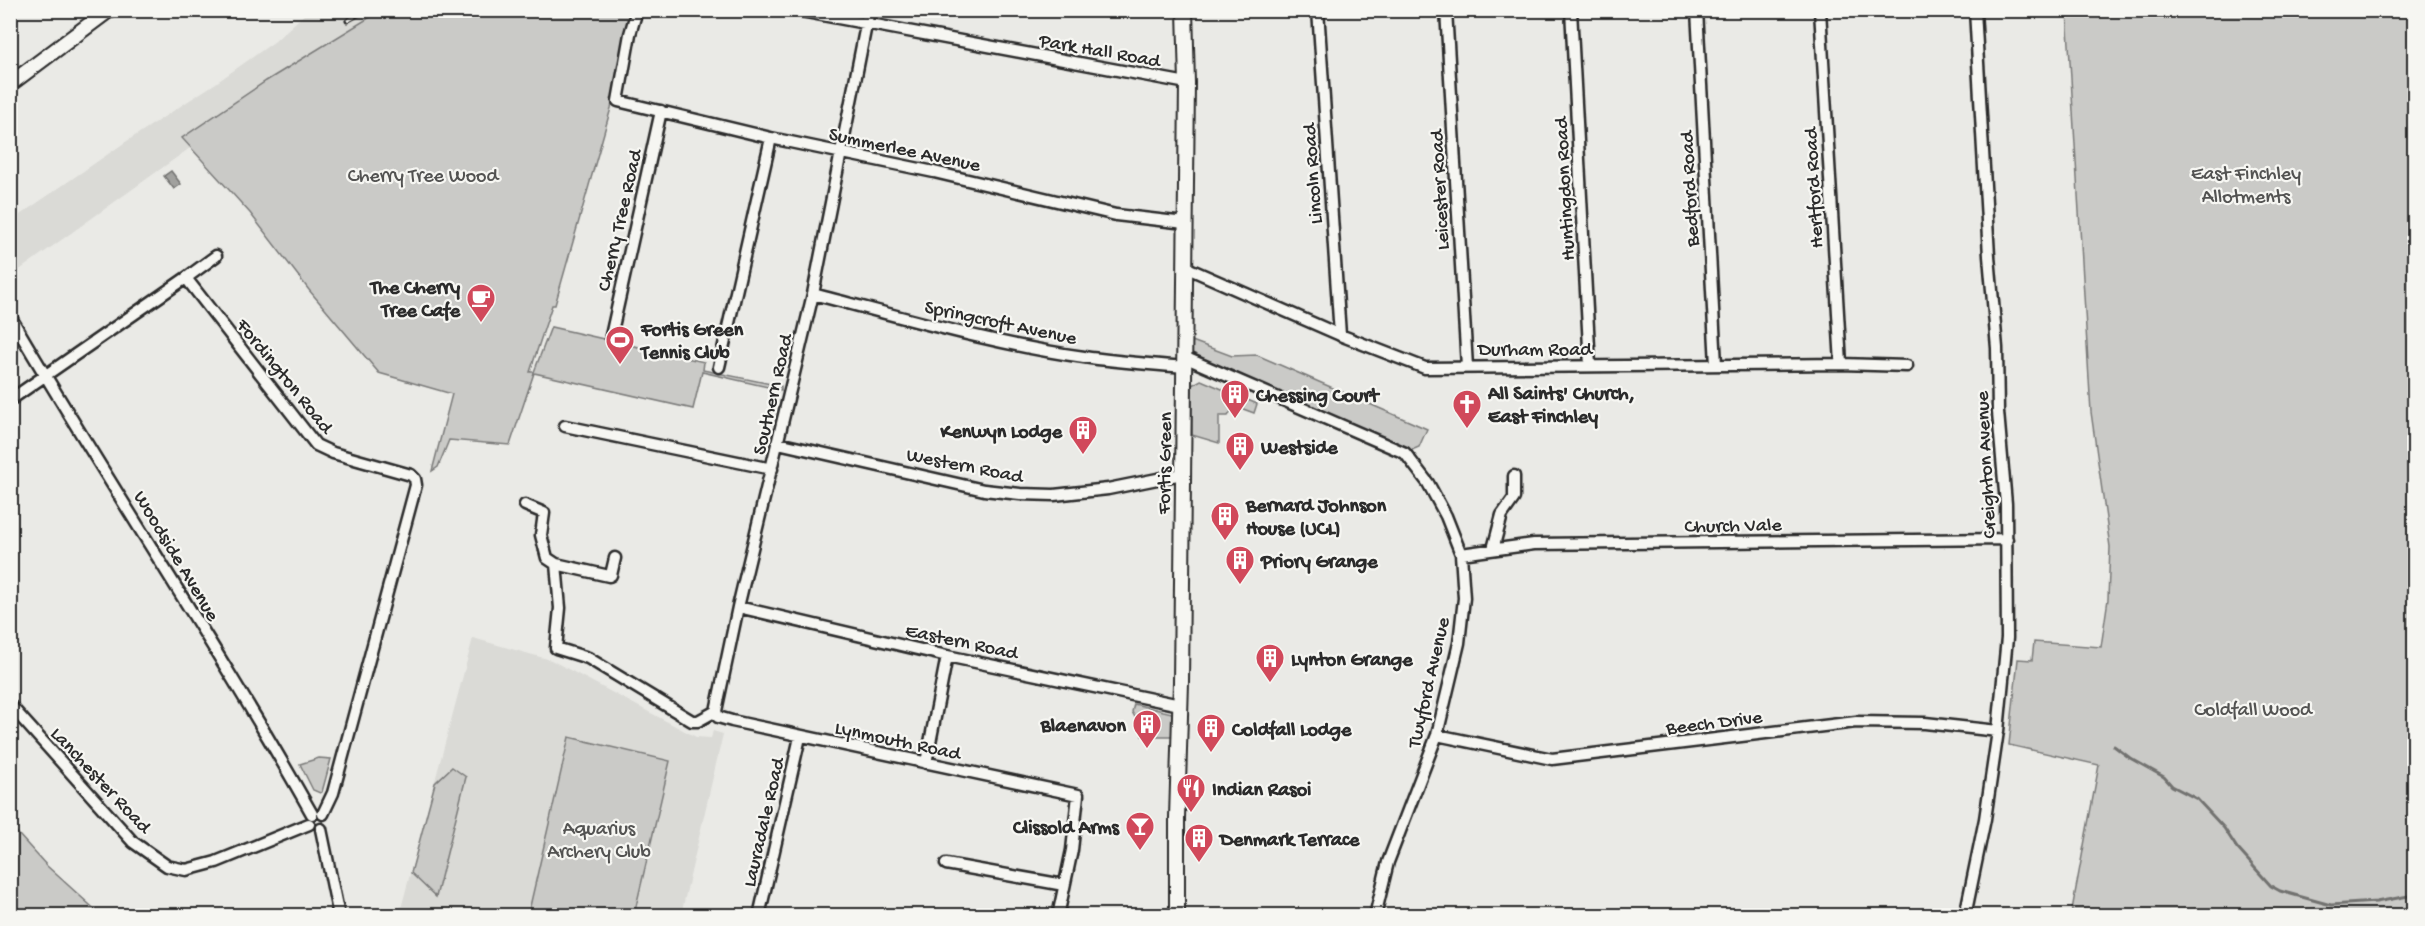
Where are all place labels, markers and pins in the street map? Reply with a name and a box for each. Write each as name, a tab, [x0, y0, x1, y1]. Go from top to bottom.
place label: The Cherry Tree Cafe	[369, 278, 461, 324]
cafe icon: The Cherry Tree Cafe	[465, 282, 497, 324]
place label: Fortis Green Tennis Club	[639, 320, 744, 366]
sports icon: Fortis Green Tennis Club	[604, 324, 636, 366]
building icon: Chessing Court	[1219, 378, 1251, 420]
place label: All Saints' Church, East Finchley	[1487, 384, 1635, 430]
place label: Chessing Court	[1255, 386, 1380, 409]
church icon: All Saints' Church, East Finchley	[1451, 388, 1483, 430]
building icon: Kenwyn Lodge	[1067, 414, 1099, 456]
place label: Kenwyn Lodge	[939, 422, 1063, 445]
building icon: Westside	[1224, 430, 1256, 472]
place label: Westside	[1260, 438, 1338, 461]
place label: Bernard Johnson House (UCL)	[1245, 496, 1387, 542]
building icon: Bernard Johnson House (UCL)	[1209, 500, 1241, 542]
building icon: Priory Grange	[1224, 544, 1256, 586]
place label: Priory Grange	[1260, 552, 1378, 575]
building icon: Lynton Grange	[1254, 642, 1286, 684]
place label: Lynton Grange	[1291, 650, 1413, 673]
building icon: Blaenavon	[1131, 708, 1163, 750]
building icon: Coldfall Lodge	[1195, 712, 1227, 754]
place label: Blaenavon	[1040, 716, 1126, 739]
place label: Coldfall Lodge	[1231, 720, 1352, 743]
restaurant icon: Indian Rasoi	[1175, 772, 1207, 814]
place label: Indian Rasoi	[1212, 780, 1311, 803]
bar icon: Clissold Arms	[1124, 810, 1156, 852]
place label: Clissold Arms	[1012, 818, 1121, 841]
building icon: Denmark Terrace	[1183, 822, 1215, 864]
place label: Denmark Terrace	[1218, 830, 1360, 853]

